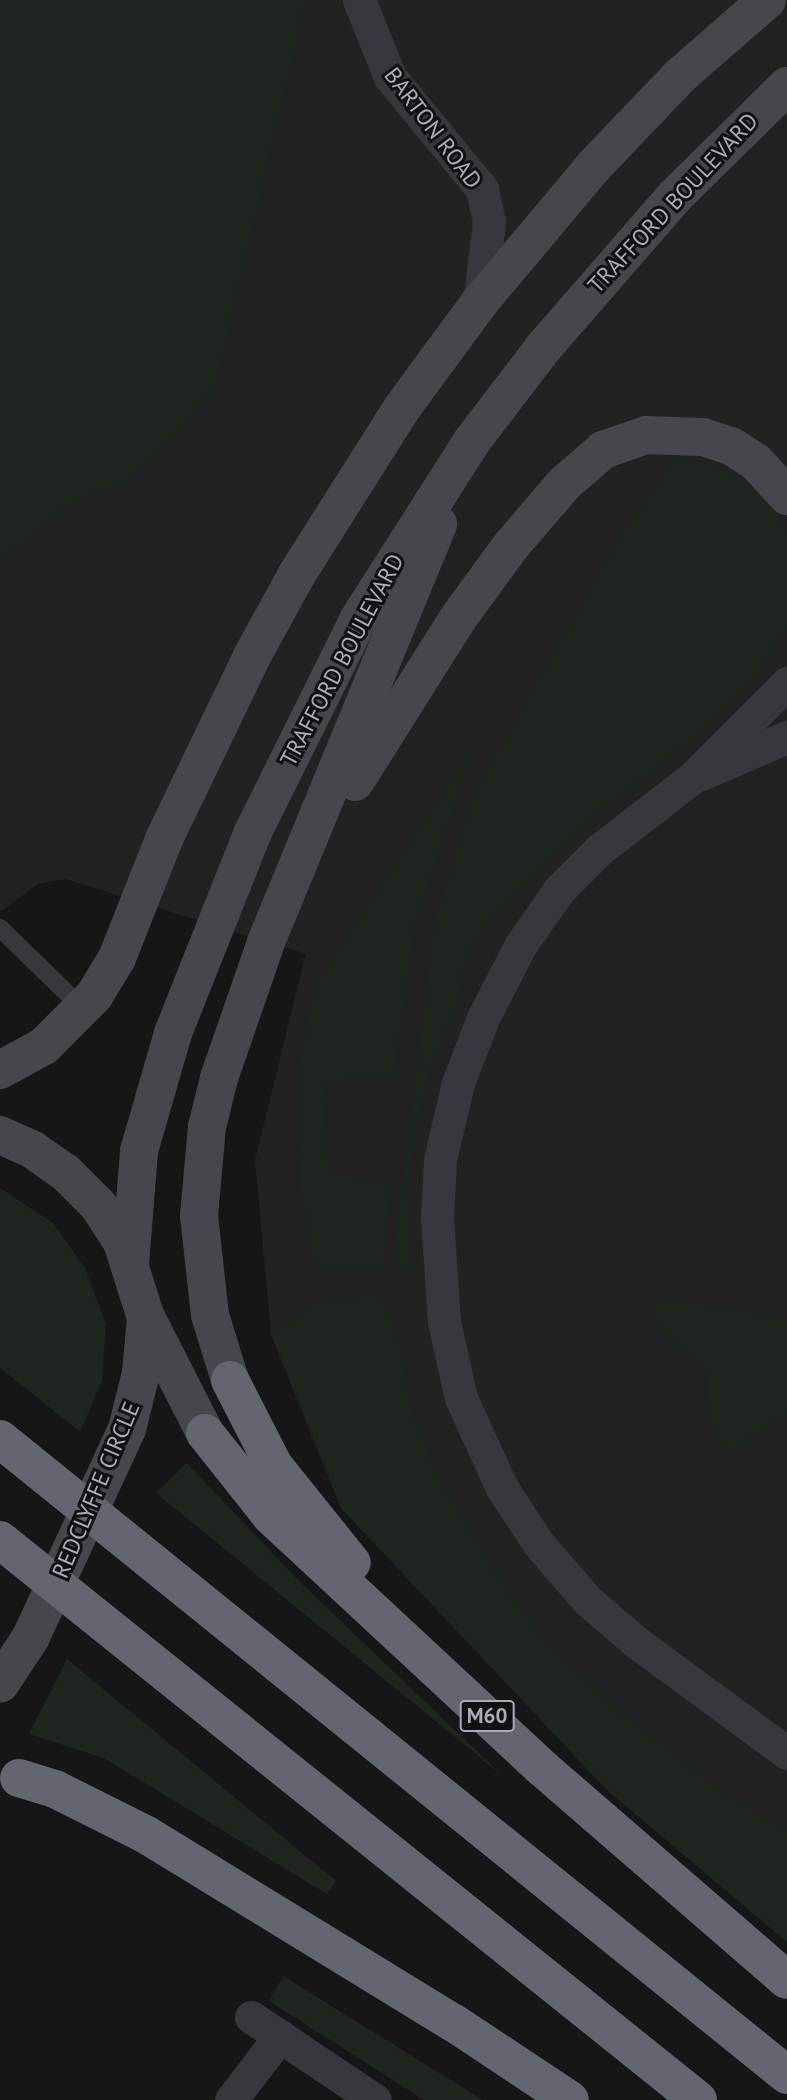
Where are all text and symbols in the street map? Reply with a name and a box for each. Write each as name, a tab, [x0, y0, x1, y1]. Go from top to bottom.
street label: BARTON ROAD	[378, 62, 488, 194]
street label: TRAFFORD BOULEVARD	[582, 107, 764, 299]
street label: TRAFFORD BOULEVARD	[274, 549, 410, 771]
street label: REDCLYFFE CIRCLE	[46, 1398, 146, 1582]
road number: M60	[459, 1698, 515, 1734]

